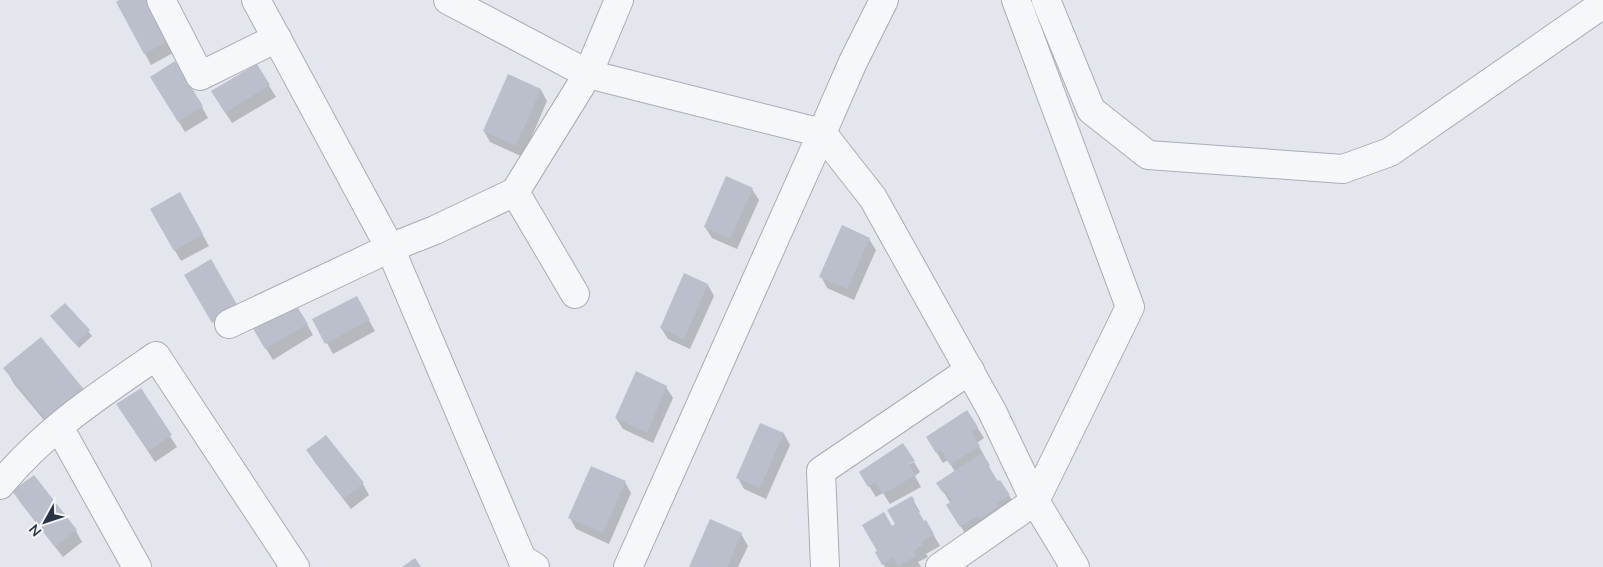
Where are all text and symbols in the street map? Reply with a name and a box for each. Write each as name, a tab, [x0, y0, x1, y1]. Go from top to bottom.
north arrow	[20, 497, 70, 547]
text: N	[25, 520, 46, 540]

